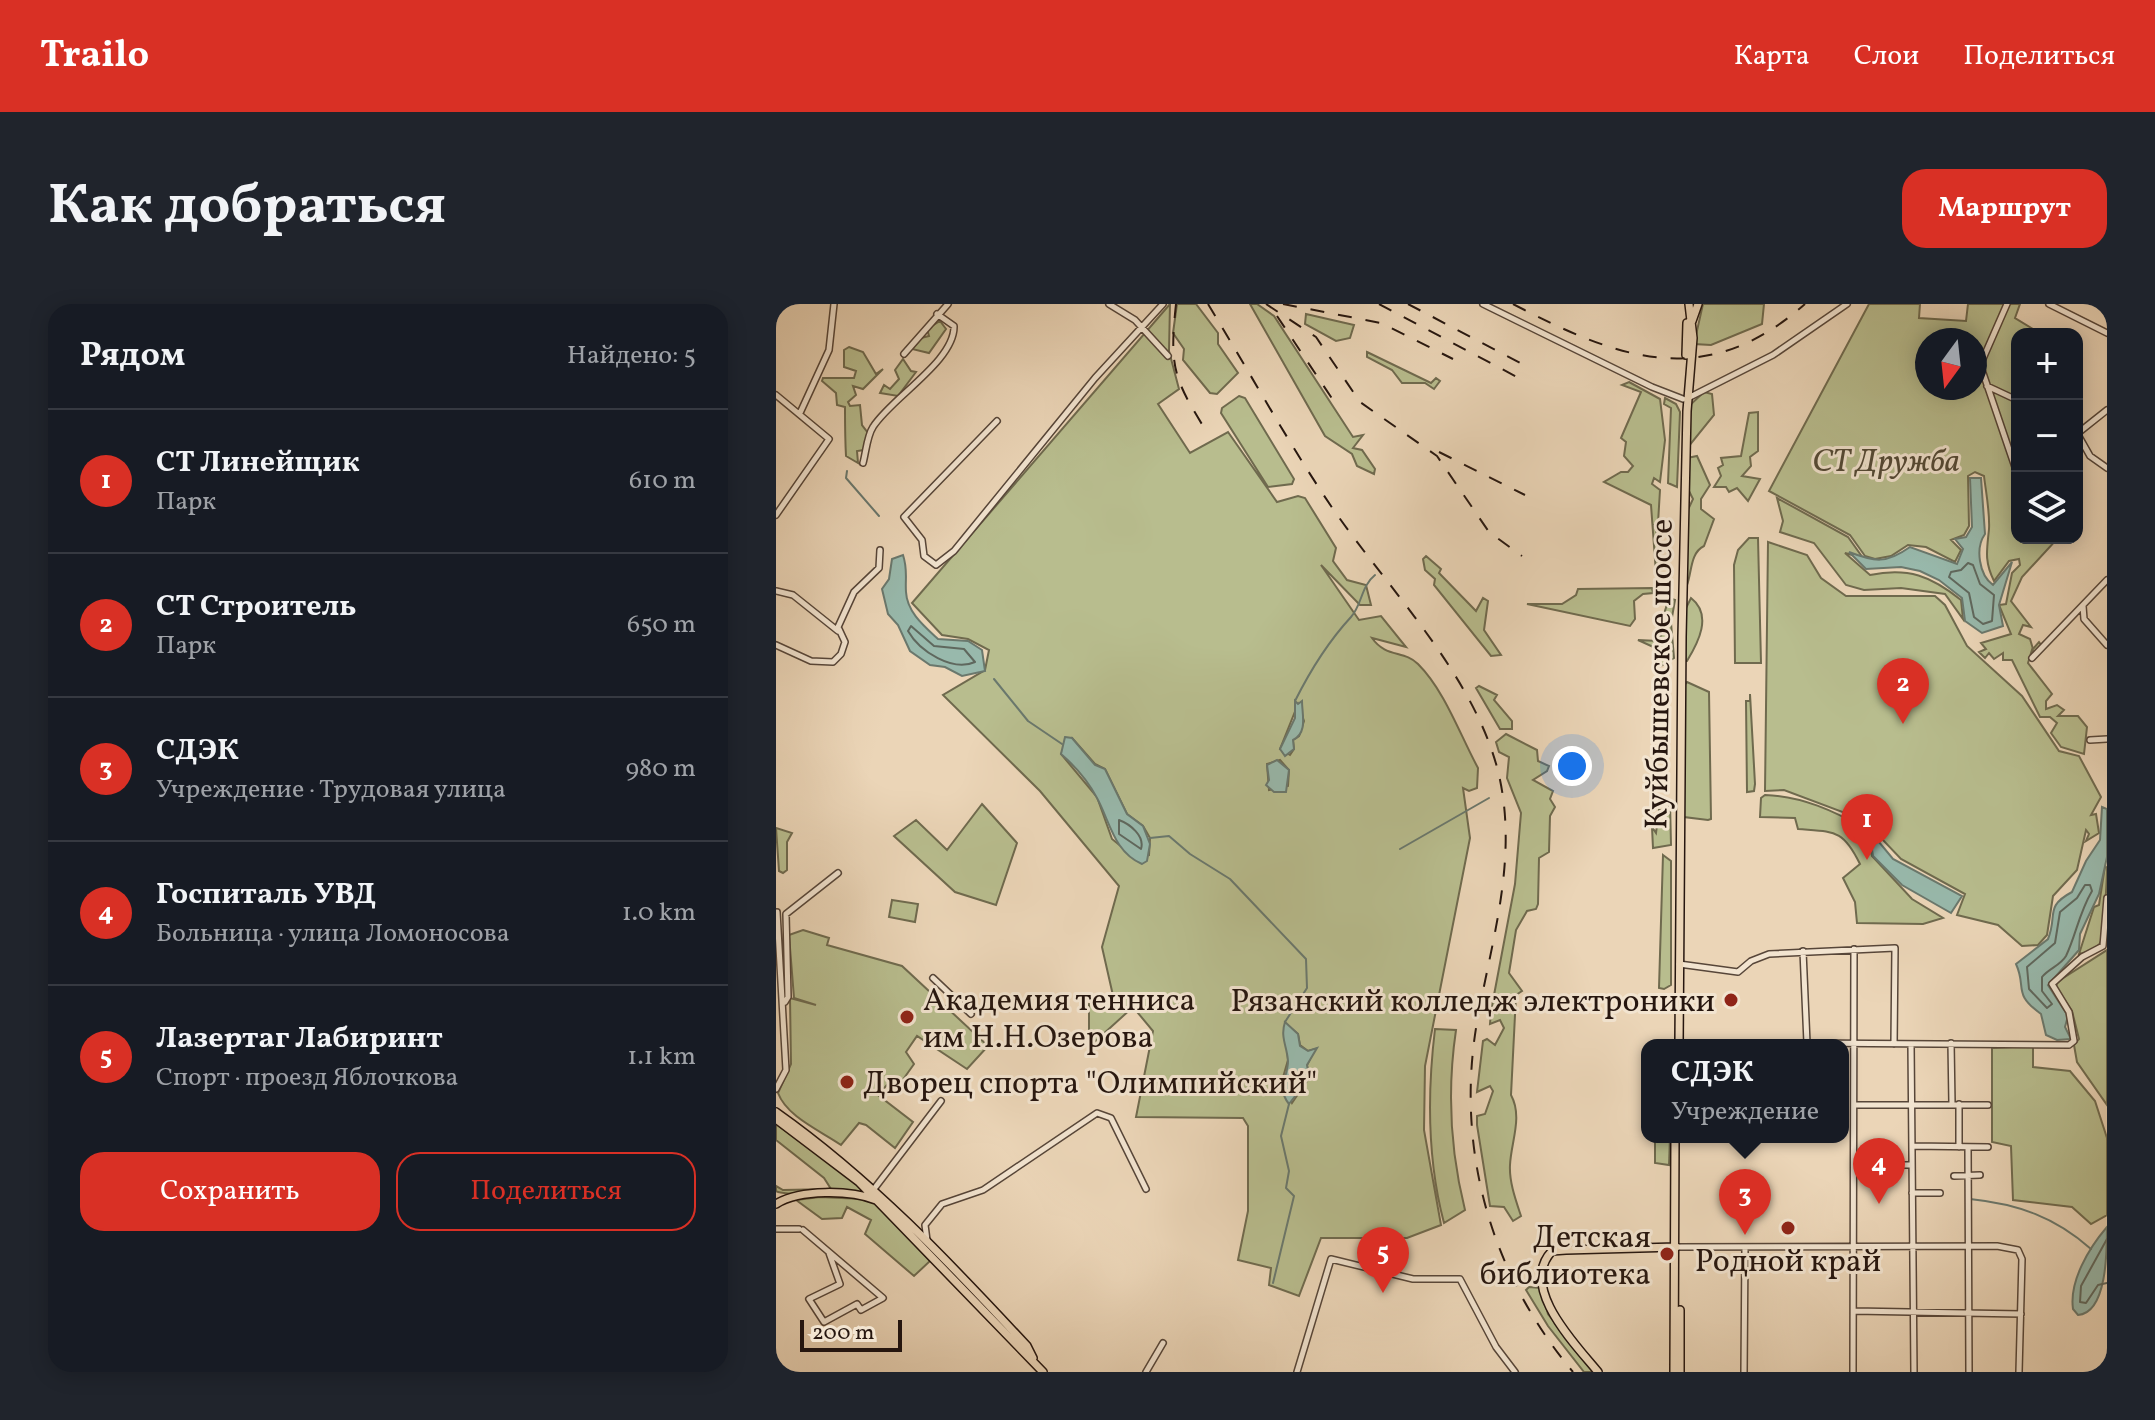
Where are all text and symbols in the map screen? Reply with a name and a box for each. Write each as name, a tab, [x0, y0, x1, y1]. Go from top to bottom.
text: Trailo	[40, 30, 149, 83]
text: Карта	[1734, 37, 1810, 76]
text: Слои	[1854, 37, 1919, 76]
text: Поделиться	[1963, 37, 2115, 76]
text: Как добраться	[48, 169, 446, 247]
button: Маршрут	[1902, 169, 2107, 248]
north arrow	[1915, 328, 1987, 400]
map controls	[2011, 328, 2083, 544]
button: +	[2011, 328, 2083, 400]
text: Рядом	[80, 333, 185, 380]
text: Найдено: 5	[567, 338, 696, 374]
button: −	[2011, 400, 2083, 472]
park label: СТ Дружба	[1812, 441, 1960, 485]
text: СТ Линейщик	[156, 442, 360, 484]
text: 1	[101, 463, 111, 499]
text: 610 m	[629, 463, 696, 499]
button: layers	[2011, 472, 2083, 544]
text: Парк	[156, 484, 216, 520]
street label: Куйбышевское шоссе	[1636, 518, 1686, 830]
text: СТ Строитель	[156, 586, 356, 628]
text: 2	[99, 607, 113, 643]
text: 650 m	[627, 607, 696, 643]
text: Парк	[156, 628, 216, 664]
pin: 2	[1877, 658, 1929, 724]
text: СДЭК	[156, 730, 239, 772]
your location	[1552, 746, 1592, 786]
text: 3	[99, 751, 113, 787]
text: 980 m	[625, 751, 696, 787]
text: Учреждение · Трудовая улица	[156, 772, 506, 808]
pin: 1	[1841, 794, 1893, 860]
text: Госпиталь УВД	[156, 874, 377, 916]
text: 4	[98, 895, 114, 931]
text: 1.0 km	[622, 895, 696, 931]
text: Больница · улица Ломоносова	[156, 916, 510, 952]
place label: Академия тенниса им Н.Н.Озерова	[923, 980, 1195, 1061]
place label: Рязанский колледж электроники	[1230, 981, 1715, 1025]
marker: Рязанский колледж электроники	[1722, 991, 1740, 1009]
marker: Академия тенниса им Н.Н.Озерова	[898, 1008, 916, 1026]
text: Лазертаг Лабиринт	[156, 1018, 443, 1060]
text: 5	[100, 1039, 112, 1075]
text: 1.1 km	[627, 1039, 696, 1075]
popup	[1641, 1039, 1849, 1143]
text: СДЭК	[1671, 1052, 1754, 1094]
text: Спорт · проезд Яблочкова	[156, 1060, 459, 1096]
place label: Дворец спорта "Олимпийский"	[863, 1063, 1317, 1107]
marker: Дворец спорта "Олимпийский"	[838, 1073, 856, 1091]
text: Учреждение	[1671, 1094, 1819, 1130]
pin: 4	[1853, 1138, 1905, 1204]
button: Сохранить	[80, 1152, 380, 1231]
button: Поделиться	[396, 1152, 696, 1231]
pin: 3	[1719, 1169, 1771, 1235]
place label: Детская библиотека	[1480, 1217, 1651, 1298]
marker: Родной край	[1779, 1219, 1797, 1237]
pin: 5	[1357, 1227, 1409, 1293]
place label: Родной край	[1695, 1241, 1881, 1285]
marker: Детская библиотека	[1658, 1245, 1676, 1263]
scale bar	[800, 1316, 902, 1352]
text: 200 m	[812, 1318, 874, 1349]

